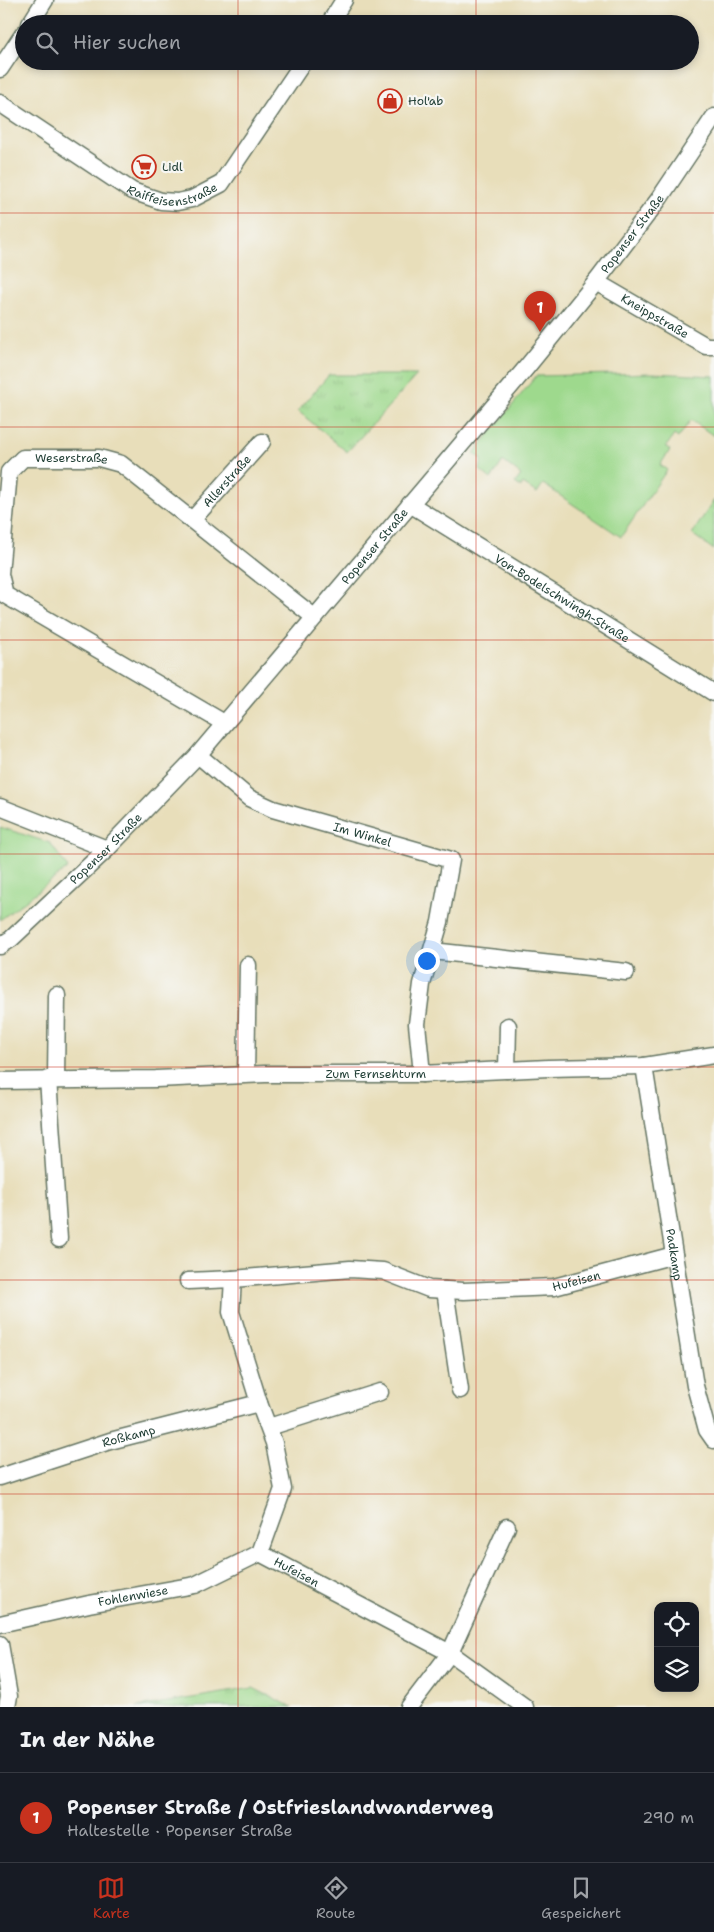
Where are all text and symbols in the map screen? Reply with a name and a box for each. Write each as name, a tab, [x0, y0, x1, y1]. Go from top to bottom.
search box	[15, 15, 699, 70]
icon: search	[33, 29, 61, 57]
text: Hier suchen	[73, 30, 181, 55]
shop icon: Hol'ab	[377, 88, 403, 114]
place label: Hol'ab	[408, 93, 443, 109]
supermarket icon: Lidl	[131, 154, 157, 180]
place label: Lidl	[162, 159, 183, 175]
street label: Raiffeisenstraße	[125, 176, 219, 192]
text: Raiffeisenstraße	[123, 179, 220, 210]
street label: Popenser Straße	[597, 191, 668, 277]
street label: Kneippstraße	[618, 290, 692, 342]
pin: 1	[524, 291, 556, 332]
street label: Weserstraße	[35, 450, 110, 468]
street label: Allerstraße	[199, 451, 255, 511]
street label: Popenser Straße	[338, 505, 412, 588]
street label: Von-Bodelschwingh-Straße	[491, 550, 633, 647]
street label: Popenser Straße	[66, 809, 146, 888]
street label: Im Winkel	[331, 819, 394, 851]
your location	[414, 948, 440, 974]
street label: Zum Fernsehturm	[326, 1066, 426, 1082]
street label: Padkamp	[662, 1227, 686, 1282]
street label: Hufeisen	[550, 1267, 602, 1295]
street label: Roßkamp	[100, 1422, 157, 1451]
street label: Hufeisen	[271, 1554, 322, 1591]
street label: Fohlenwiese	[97, 1582, 170, 1610]
map controls	[654, 1602, 699, 1692]
button: locate	[654, 1602, 699, 1647]
button: layers	[654, 1647, 699, 1692]
text: In der Nähe	[20, 1726, 155, 1754]
text: Popenser Straße / Ostfrieslandwanderweg	[67, 1795, 493, 1820]
text: 1	[32, 1807, 40, 1828]
text: 290 m	[642, 1807, 694, 1828]
text: Haltestelle · Popenser Straße	[67, 1820, 292, 1841]
tab: Karte	[93, 1874, 130, 1922]
tab: Route	[316, 1874, 355, 1922]
tab: Gespeichert	[541, 1874, 621, 1922]

